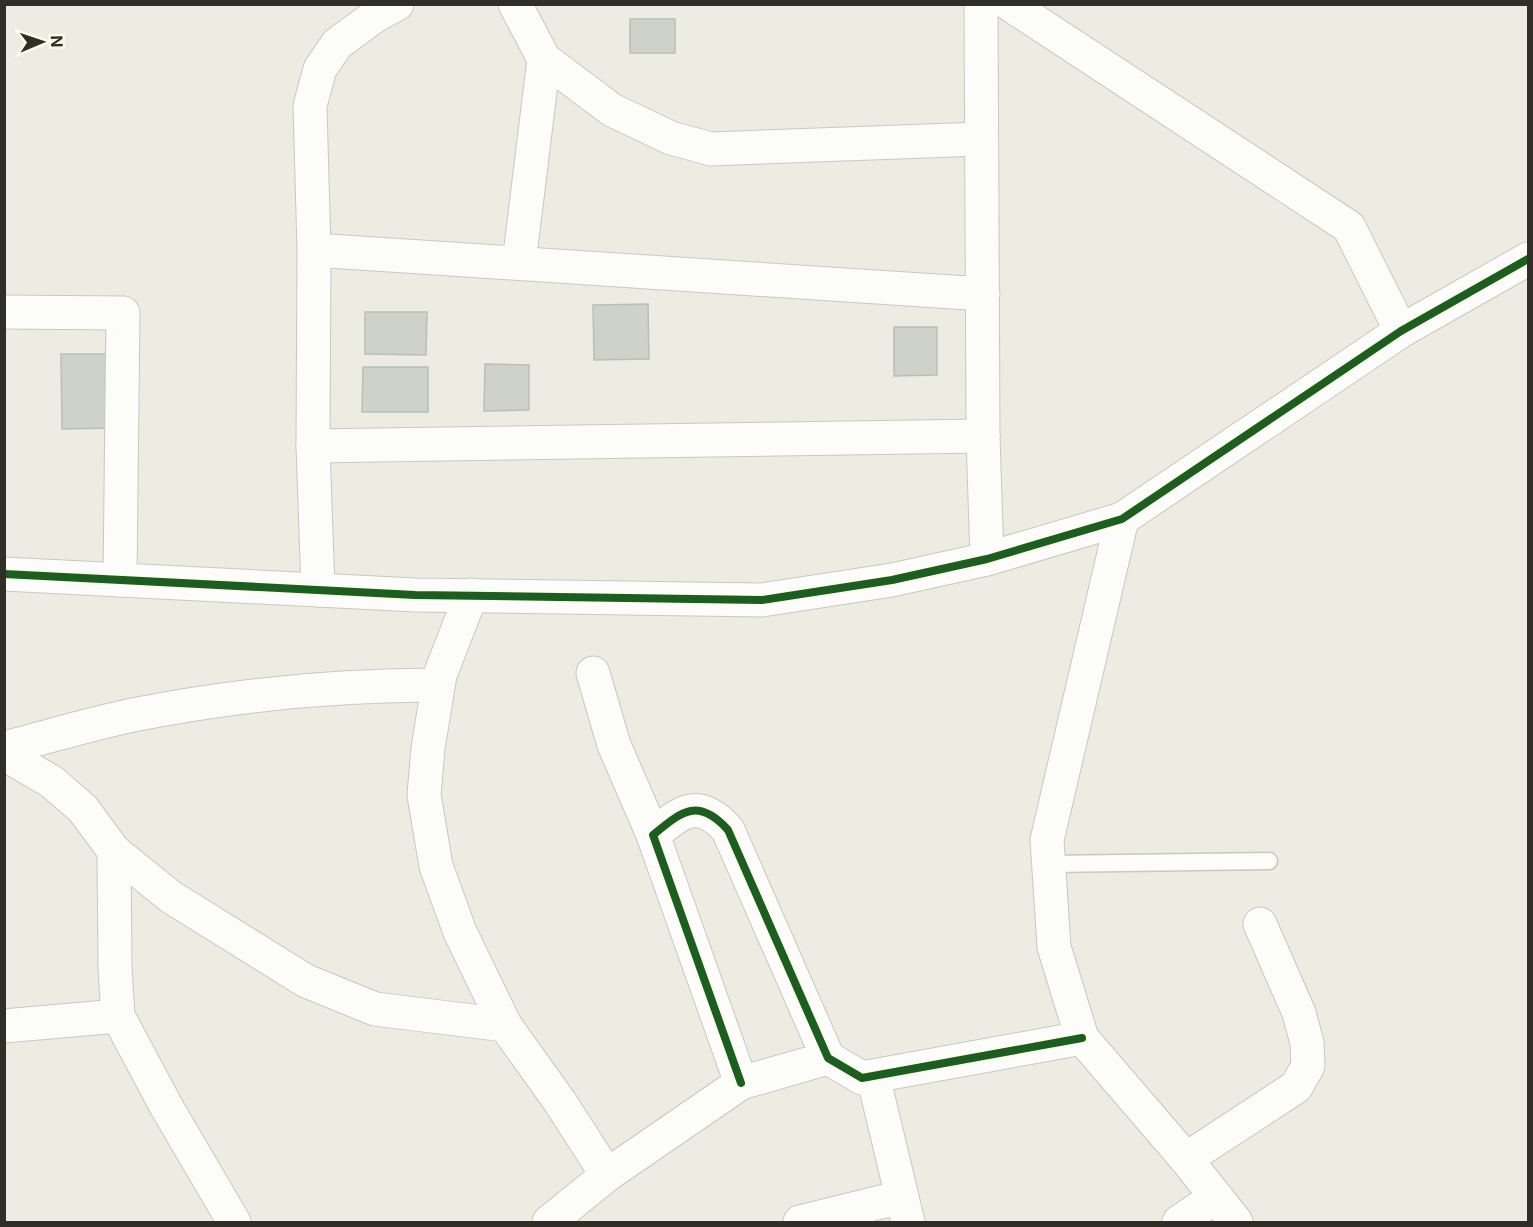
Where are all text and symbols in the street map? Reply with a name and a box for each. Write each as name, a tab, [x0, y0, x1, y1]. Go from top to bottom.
north arrow	[12, 12, 72, 72]
text: N	[47, 35, 67, 48]

